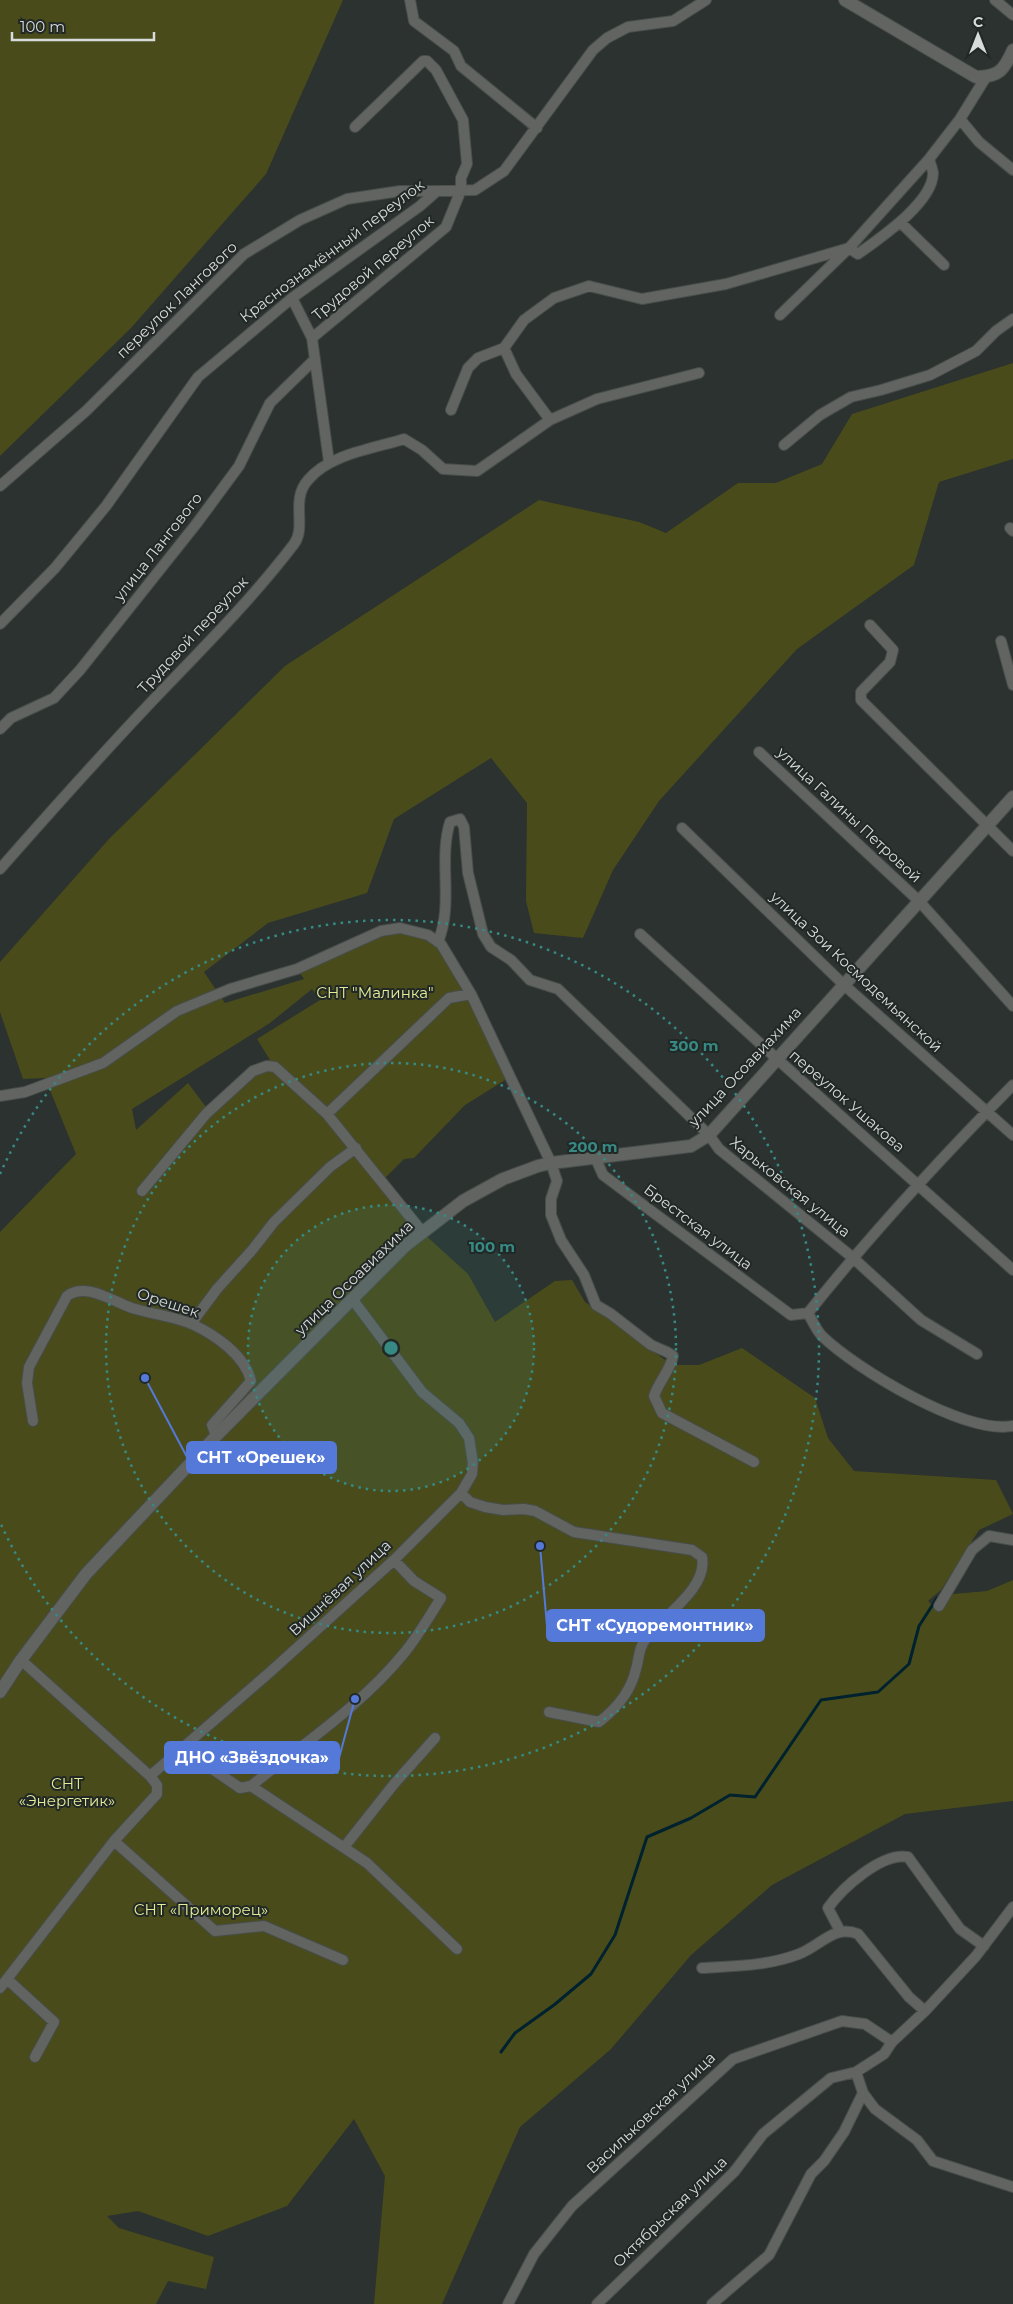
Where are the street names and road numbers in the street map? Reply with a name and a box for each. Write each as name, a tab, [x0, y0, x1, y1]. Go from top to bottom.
street label: Краснознамённый переулок	[236, 175, 428, 326]
street label: Трудовой переулок	[308, 211, 438, 324]
street label: переулок Лангового	[112, 237, 241, 362]
street label: улица Лангового	[109, 489, 206, 606]
street label: Трудовой переулок	[133, 572, 252, 697]
street label: улица Галины Петровой	[772, 742, 925, 887]
street label: улица Зои Космодемьянской	[766, 886, 946, 1056]
street label: улица Осоавиахима	[683, 1003, 805, 1131]
street label: переулок Ушакова	[786, 1045, 909, 1156]
street label: Харьковская улица	[726, 1132, 854, 1241]
street label: Брестская улица	[640, 1180, 756, 1274]
street label: улица Осоавиахима	[290, 1216, 417, 1340]
street label: Орешек	[135, 1284, 202, 1322]
street label: Вишнёвая улица	[285, 1535, 395, 1640]
street label: Васильковская улица	[582, 2048, 719, 2177]
street label: Октябрьская улица	[609, 2152, 731, 2271]

